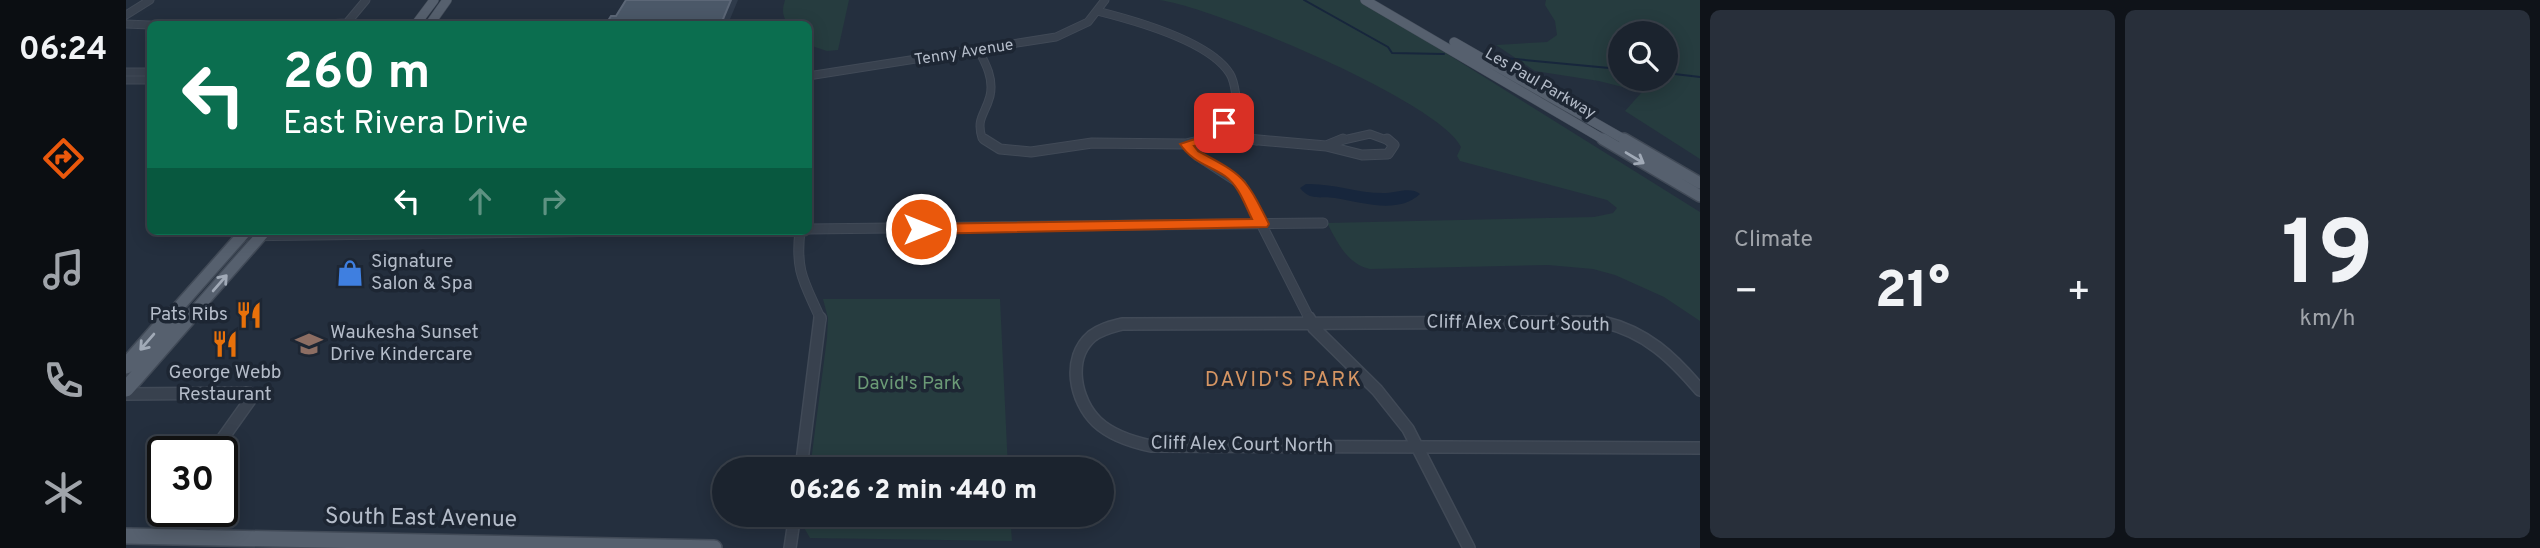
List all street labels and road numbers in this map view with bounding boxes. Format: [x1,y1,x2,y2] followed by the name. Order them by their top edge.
[913,35,1015,71] street label: Tenny Avenue
[1481,44,1599,124] street label: Les Paul Parkway
[1426,310,1610,338] street label: Cliff Alex Court South
[1150,431,1334,459] street label: Cliff Alex Court North
[325,503,517,535] street label: South East Avenue

